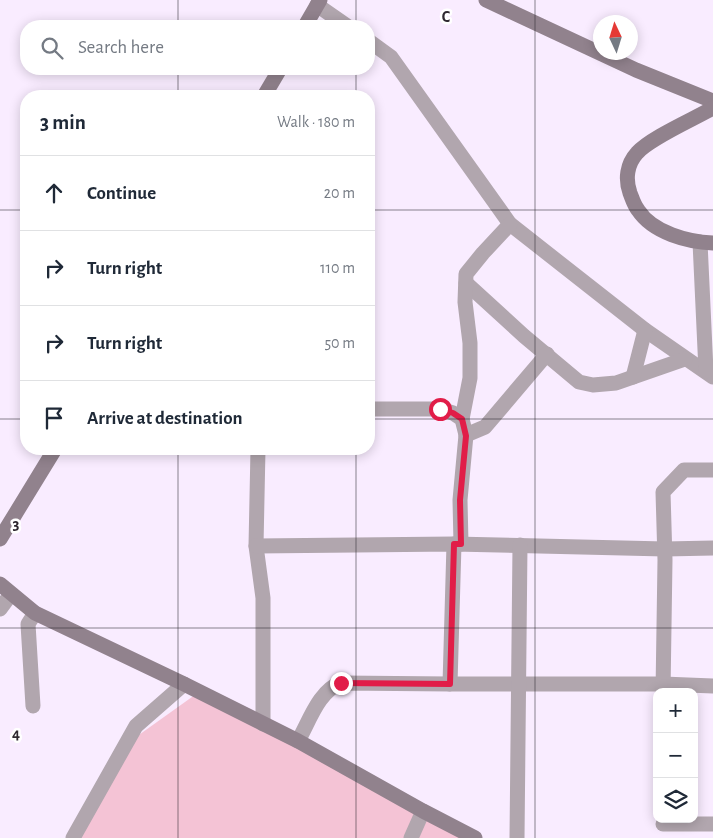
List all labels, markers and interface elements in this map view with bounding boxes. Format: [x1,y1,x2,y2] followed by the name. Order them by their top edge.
[442,9,451,25] text: C
[593,15,638,60] north arrow
[20,20,375,75] search box
[38,34,66,62] icon: search
[78,38,164,57] text: Search here
[40,112,86,133] text: 3 min
[277,114,355,130] text: Walk · 180 m
[40,179,68,207] icon: ahead
[87,184,156,203] text: Continue
[324,185,355,201] text: 20 m
[40,254,68,282] icon: right
[87,259,162,278] text: Turn right
[320,260,355,276] text: 110 m
[40,329,68,357] icon: right
[87,334,162,353] text: Turn right
[324,335,355,351] text: 50 m
[429,398,452,421] route start
[40,404,68,432] icon: arrive
[87,409,243,428] text: Arrive at destination
[13,516,20,532] text: 3
[330,672,353,695] route end
[653,688,698,823] map controls
[653,688,698,733] button: +
[12,726,20,742] text: 4
[653,733,698,778] button: −
[653,778,698,823] button: layers

